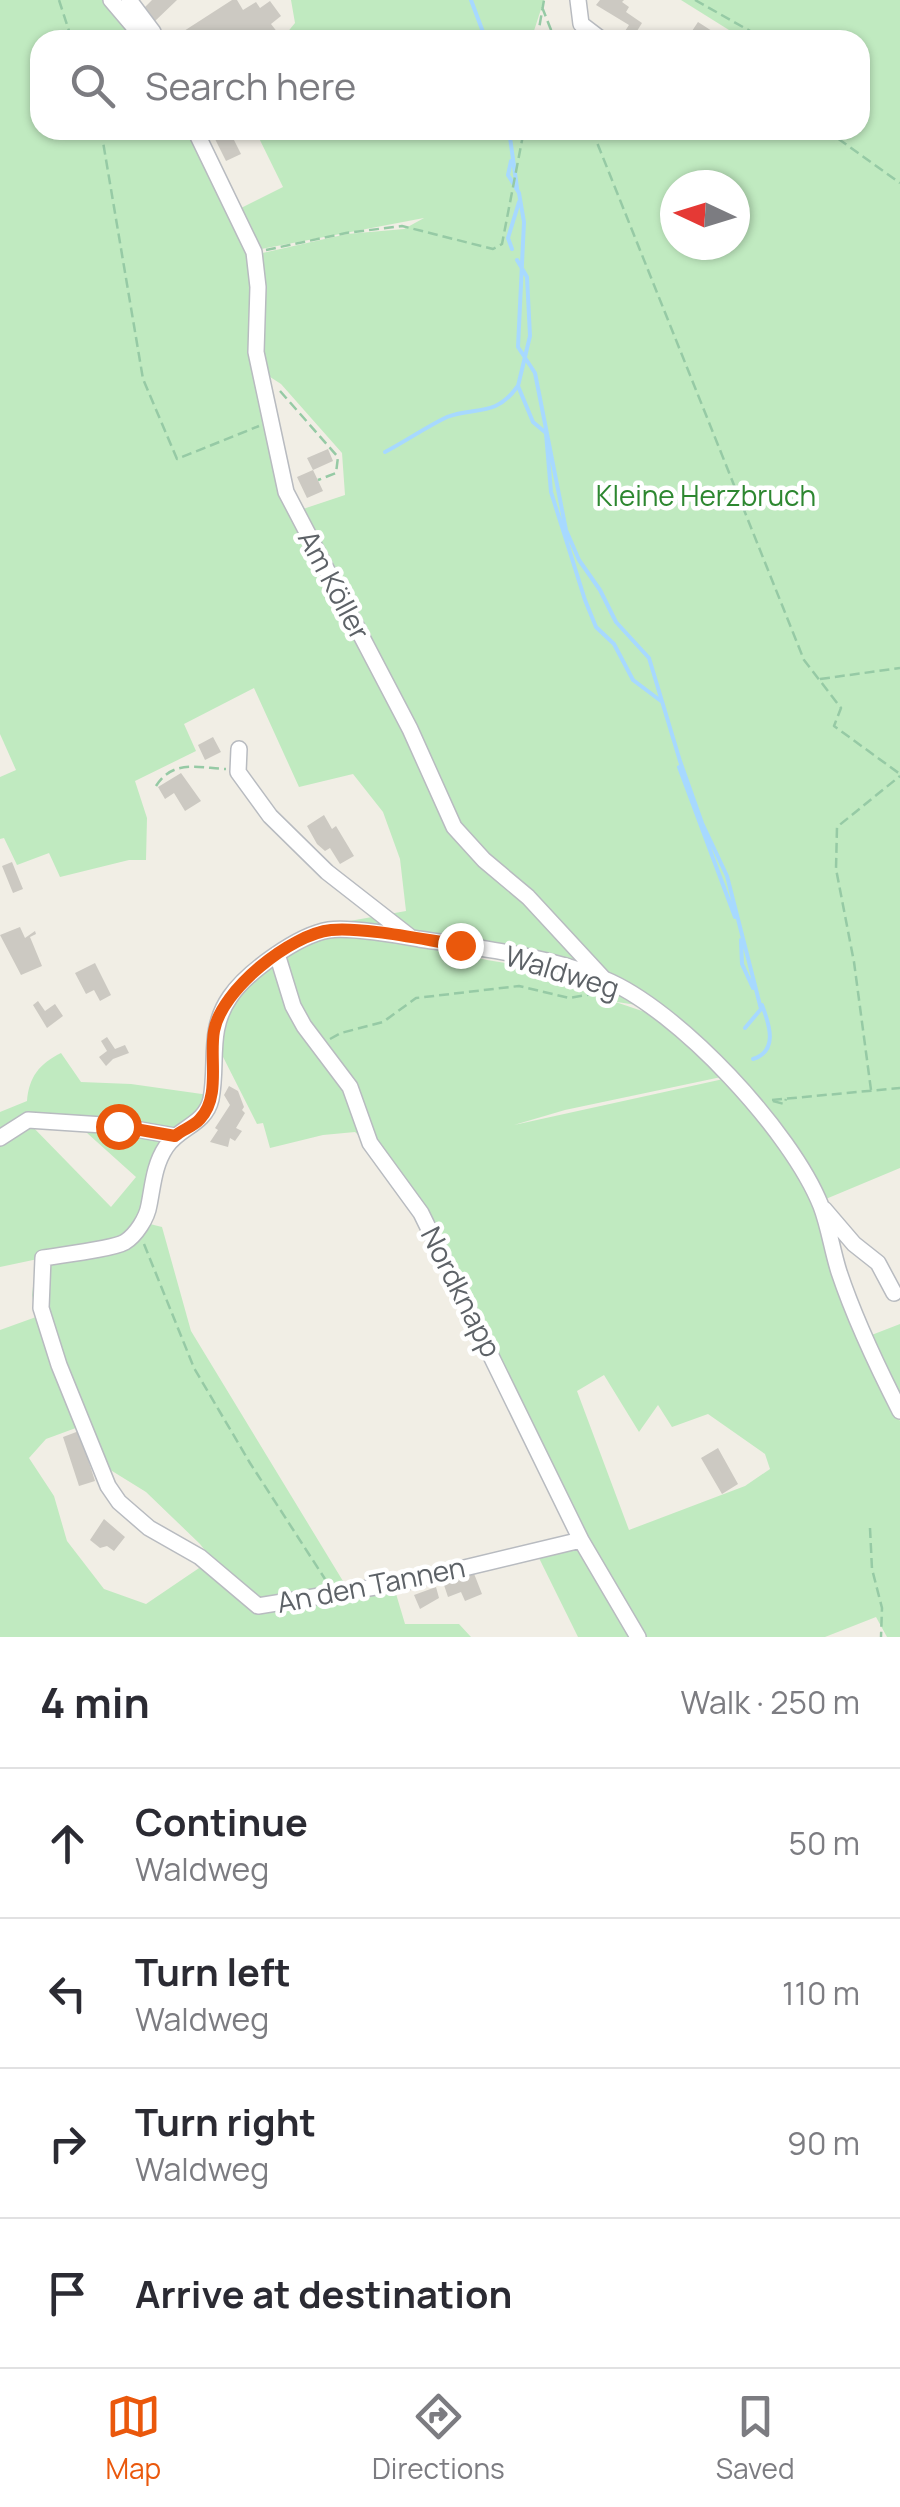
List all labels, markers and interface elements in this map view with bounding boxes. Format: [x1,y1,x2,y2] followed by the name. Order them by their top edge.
[30,30,870,140] search box
[65,58,120,113] icon: search
[145,59,356,111] text: Search here
[660,170,750,260] north arrow
[596,476,816,514] park label: Kleine Herzbruch
[290,523,380,646] street label: Am Köller
[438,923,484,969] route end
[501,936,624,1006] street label: Waldweg
[96,1104,142,1150] route start
[413,1220,511,1363] street label: Nordknapp
[274,1547,468,1621] street label: An den Tannen
[40,1673,150,1731] text: 4 min
[681,1680,860,1724] text: Walk · 250 m
[135,1795,308,1847] text: Continue
[40,1816,95,1871] icon: ahead
[788,1821,860,1865] text: 50 m
[135,1847,269,1891] text: Waldweg
[135,1945,291,1997] text: Turn left
[40,1966,95,2021] icon: left
[782,1971,860,2015] text: 110 m
[135,1997,269,2041] text: Waldweg
[135,2095,316,2147] text: Turn right
[40,2116,95,2171] icon: right
[787,2121,860,2165] text: 90 m
[135,2147,269,2191] text: Waldweg
[40,2266,95,2321] icon: arrive
[135,2267,512,2319] text: Arrive at destination
[105,2389,161,2487] tab: Map
[372,2389,505,2487] tab: Directions
[716,2389,795,2487] tab: Saved

